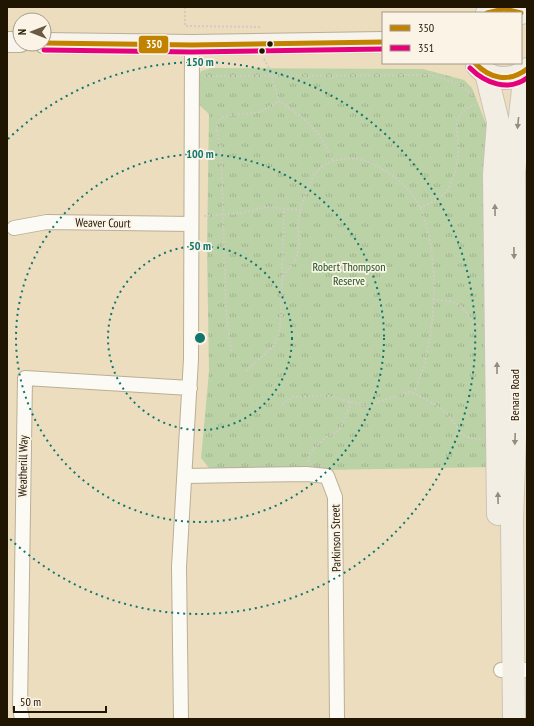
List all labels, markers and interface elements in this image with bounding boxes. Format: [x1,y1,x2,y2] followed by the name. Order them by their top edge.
[12,12,52,52] north arrow
[382,12,522,64] legend
[418,20,434,35] text: 350
[15,29,29,35] text: N
[138,35,169,54] line badge: 350
[146,37,162,51] text: 350
[265,39,275,49] unlabelled marker
[418,40,434,55] text: 351
[257,46,267,56] unlabelled marker
[186,54,214,69] text: 150 m
[515,117,521,129] one-way arrow
[186,146,214,161] text: 100 m
[492,203,498,216] one-way arrow
[75,215,131,230] street label: Weaver Court
[189,238,211,253] text: 50 m
[511,247,518,259] one-way arrow
[312,259,386,288] park label: Robert Thompson Reserve
[193,331,207,345] centre of rings
[494,361,500,374] one-way arrow
[507,369,522,421] street label: Benara Road
[512,433,518,446] one-way arrow
[14,435,31,497] street label: Weatherill Way
[495,491,501,504] one-way arrow
[327,503,344,572] street label: Parkinson Street
[14,688,106,714] scale bar
[20,694,41,709] text: 50 m

